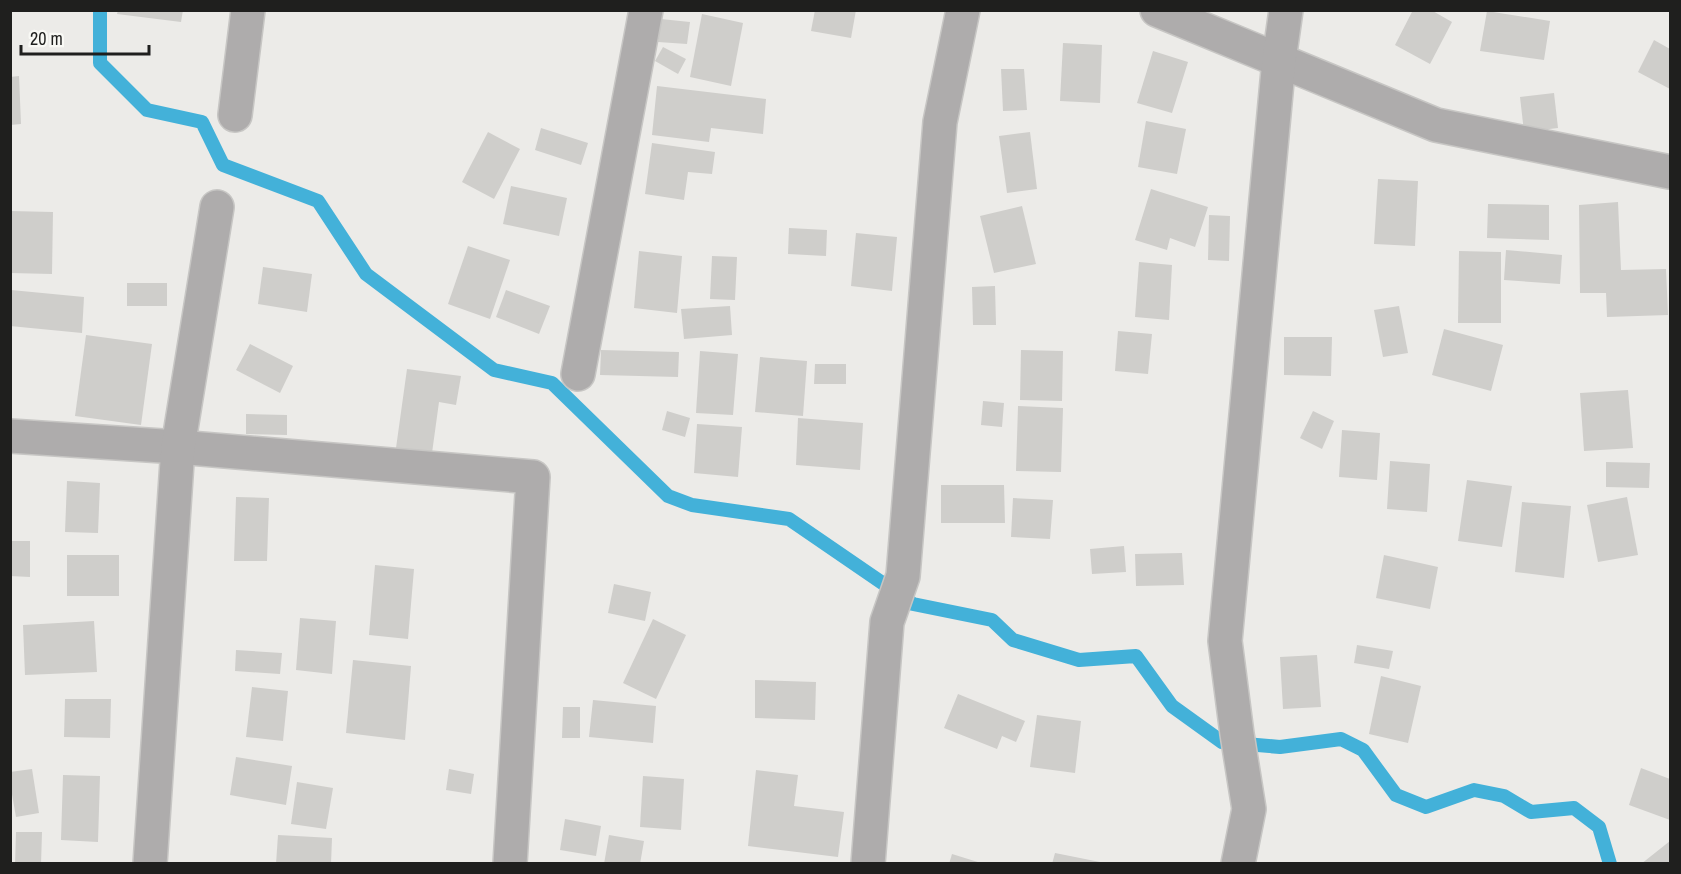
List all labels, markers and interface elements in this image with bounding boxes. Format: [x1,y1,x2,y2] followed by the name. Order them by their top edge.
[21,18,148,56] scale bar
[30,26,63,51] text: 20 m

